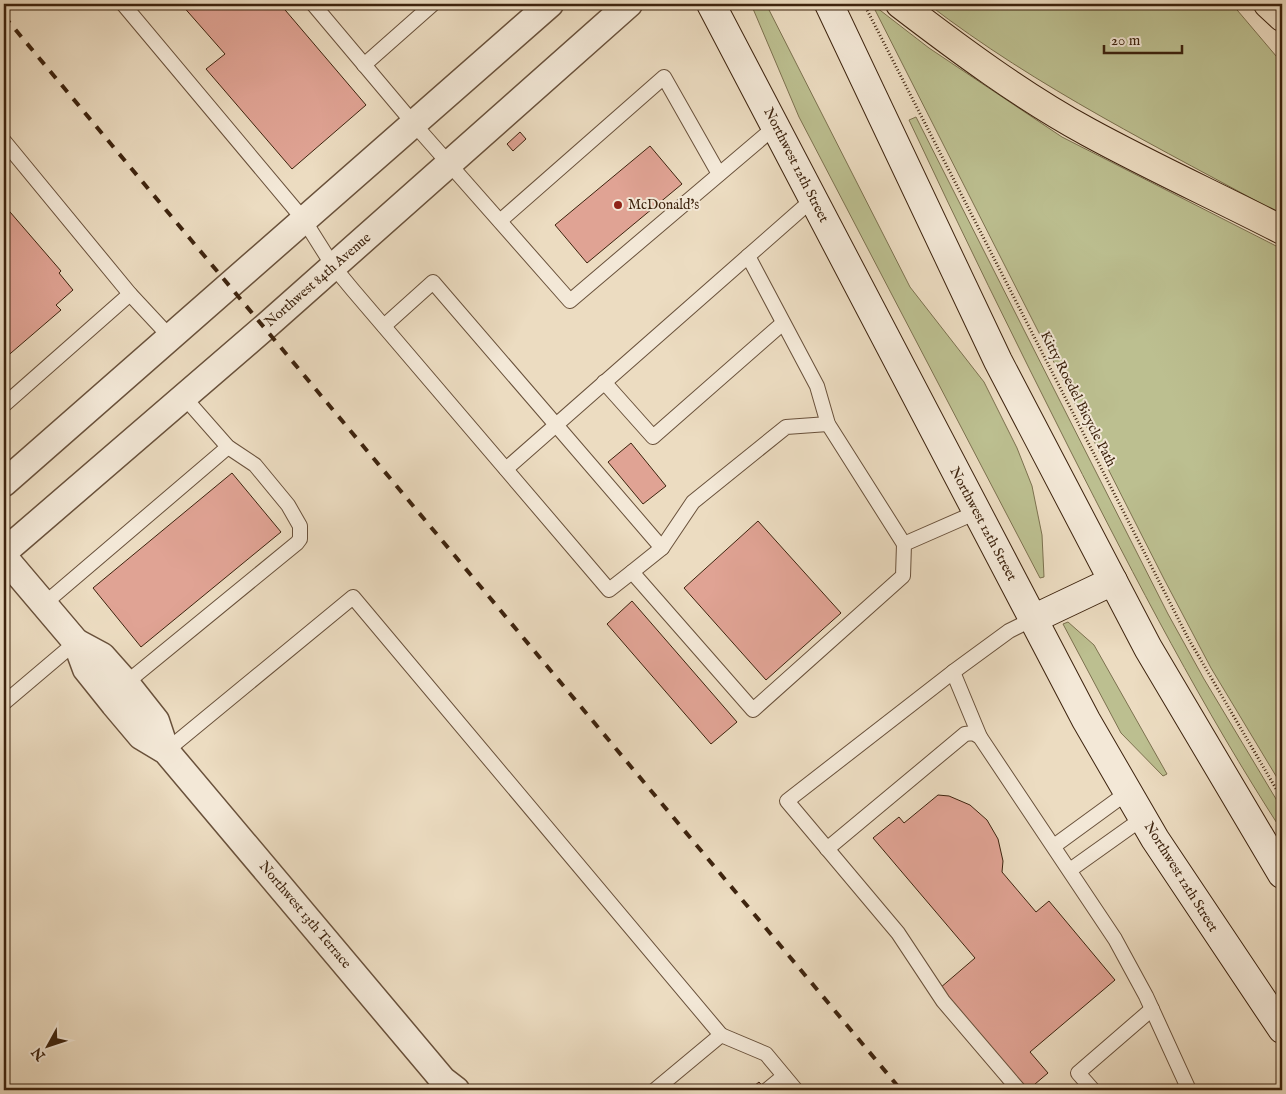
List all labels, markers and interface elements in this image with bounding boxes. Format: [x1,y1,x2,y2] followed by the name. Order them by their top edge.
[1104,22,1181,54] scale bar
[1111,31,1141,50] text: 20 m
[759,104,833,226] street label: Northwest 12th Street
[628,196,699,214] place label: McDonald's
[612,199,624,211] marker: McDonald's
[261,228,375,331] street label: Northwest 84th Avenue
[1036,328,1120,470] street label: Kitty Roedel Bicycle Path
[945,464,1021,584] street label: Northwest 12th Street
[1140,819,1222,936] street label: Northwest 12th Street
[255,858,356,973] street label: Northwest 13th Terrace
[22,1022,72,1072] north arrow
[28,1043,50,1065] text: N

